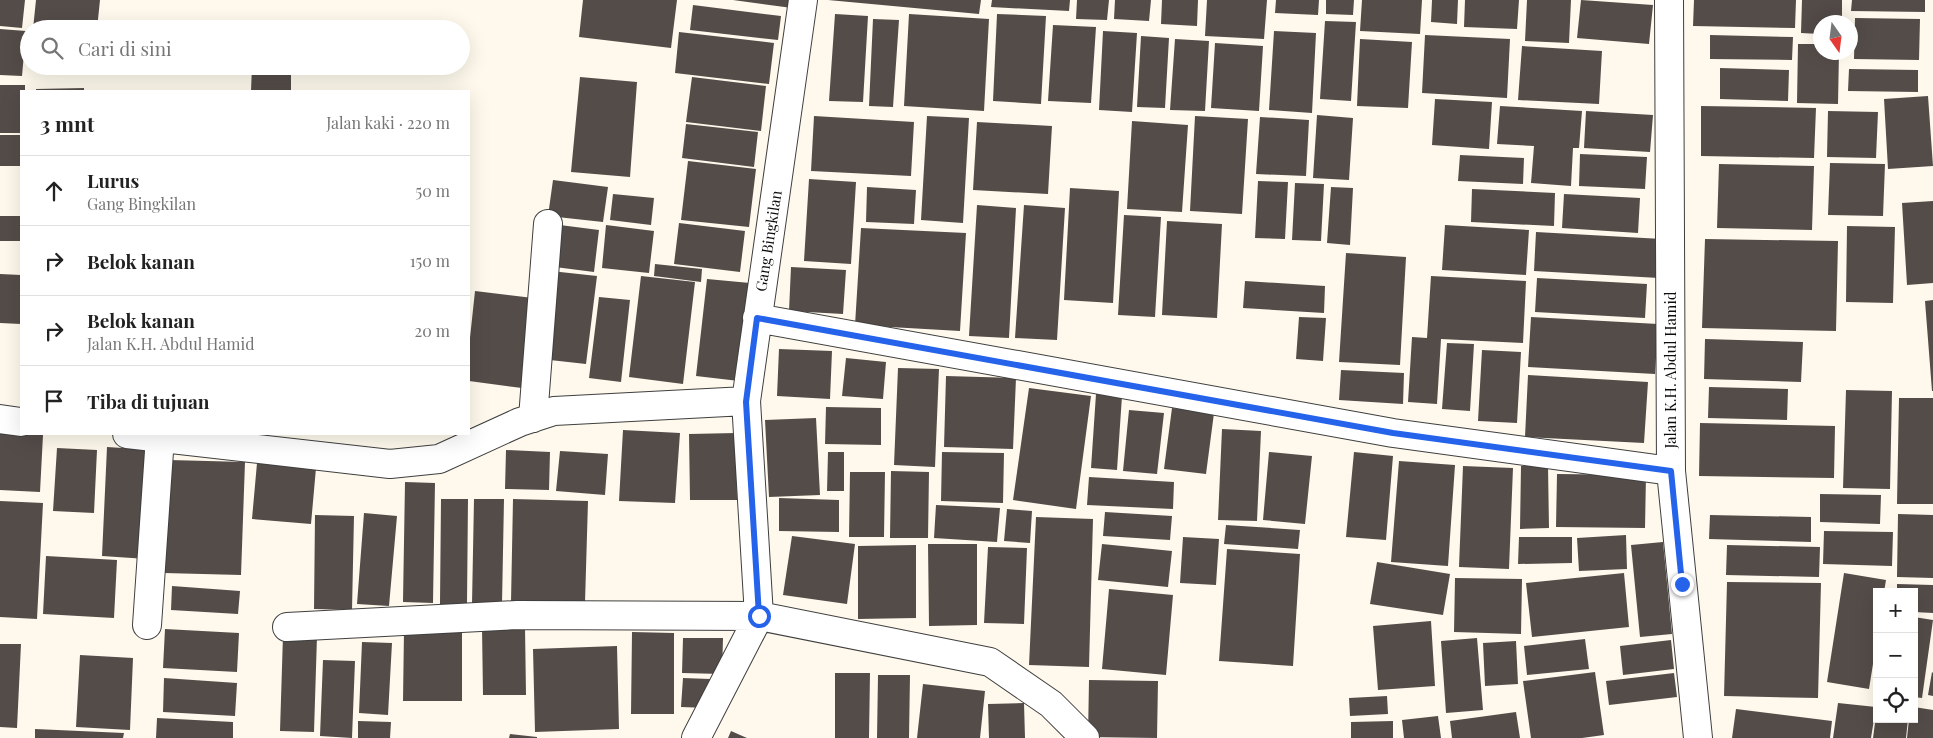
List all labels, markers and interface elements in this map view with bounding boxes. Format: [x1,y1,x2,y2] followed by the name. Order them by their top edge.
[1813,15,1858,60] north arrow
[20,20,470,75] search box
[38,34,66,62] icon: search
[78,35,172,61] text: Cari di sini
[40,109,94,137] text: 3 mnt
[326,112,450,133] text: Jalan kaki · 220 m
[87,167,139,193] text: Lurus
[40,177,68,205] icon: ahead
[416,180,450,201] text: 50 m
[750,189,786,293] street label: Gang Bingkilan
[87,193,196,214] text: Gang Bingkilan
[40,247,68,275] icon: right
[87,248,195,274] text: Belok kanan
[410,250,450,271] text: 150 m
[1660,291,1680,449] street label: Jalan K.H. Abdul Hamid
[87,307,195,333] text: Belok kanan
[40,317,68,345] icon: right
[415,320,450,341] text: 20 m
[87,333,254,354] text: Jalan K.H. Abdul Hamid
[40,387,68,415] icon: arrive
[87,388,209,414] text: Tiba di tujuan
[1671,573,1694,596] route end
[1873,588,1918,723] map controls
[1873,588,1918,633] button: +
[748,605,771,628] route start
[1873,633,1918,678] button: −
[1873,678,1918,723] button: locate

